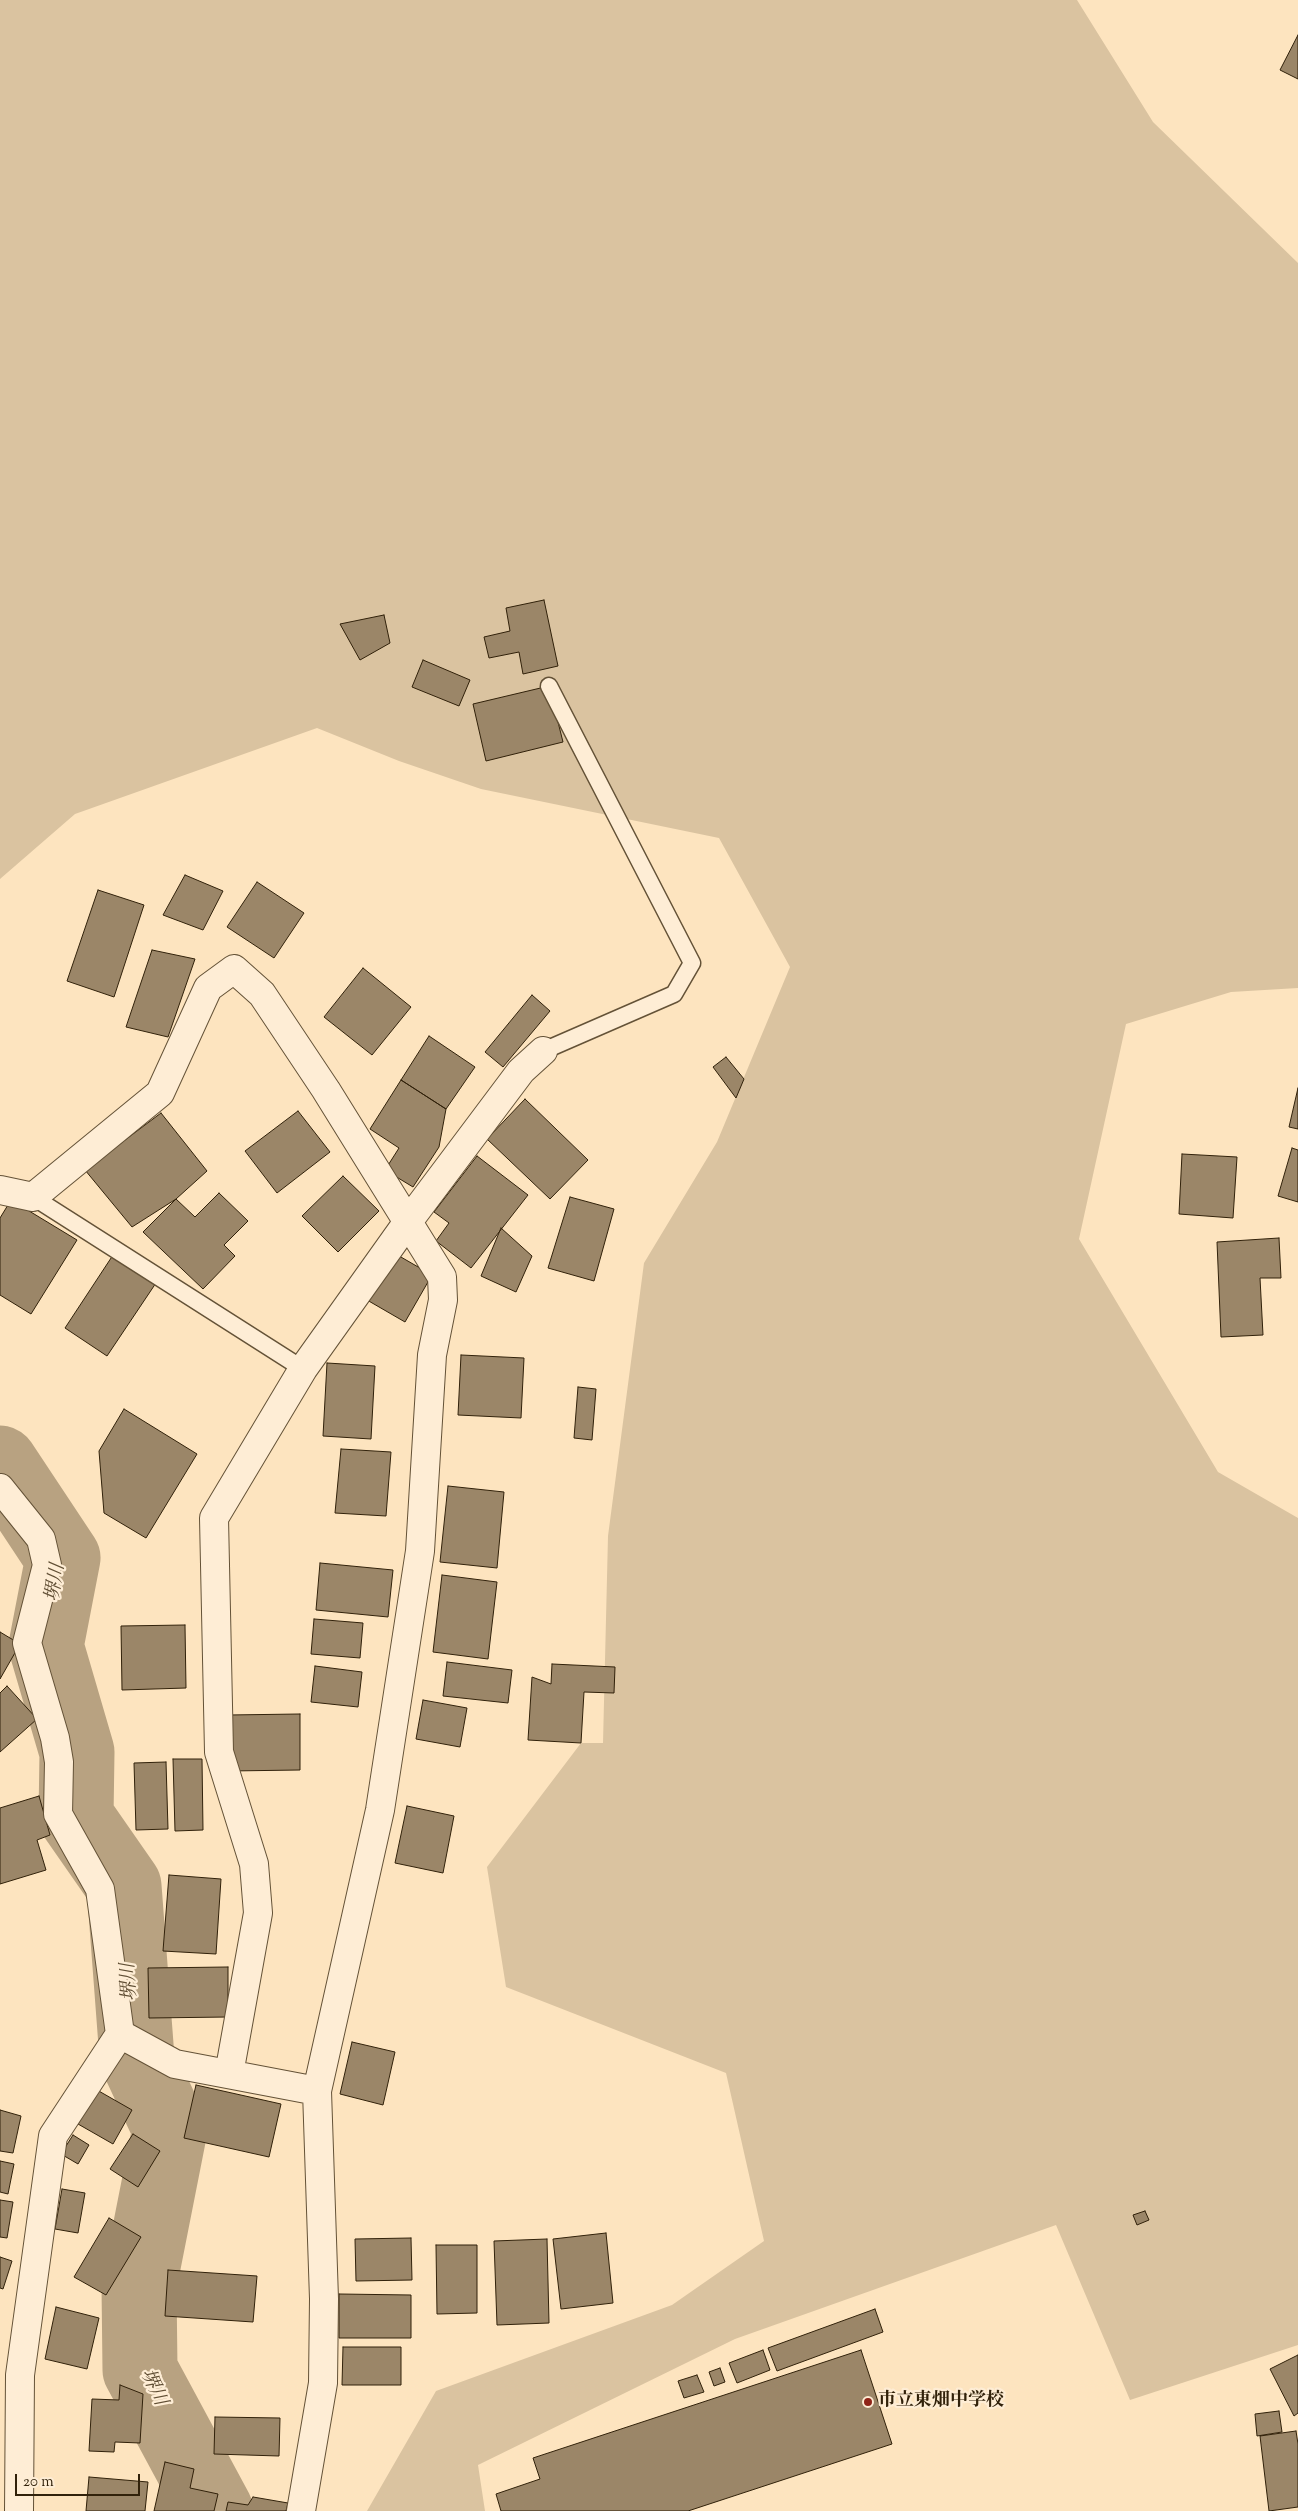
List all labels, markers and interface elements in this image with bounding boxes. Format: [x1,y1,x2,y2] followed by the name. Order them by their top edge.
[43,1562,71,1604] water label: 堺川
[118,1962,144,2002] water label: 堺川
[134,2366,170,2410] water label: 堺川
[878,2391,1004,2413] place label: 市立東畑中学校
[862,2396,874,2408] marker: 市立東畑中学校
[18,2464,142,2496] scale bar
[23,2472,54,2493] text: 20 m

